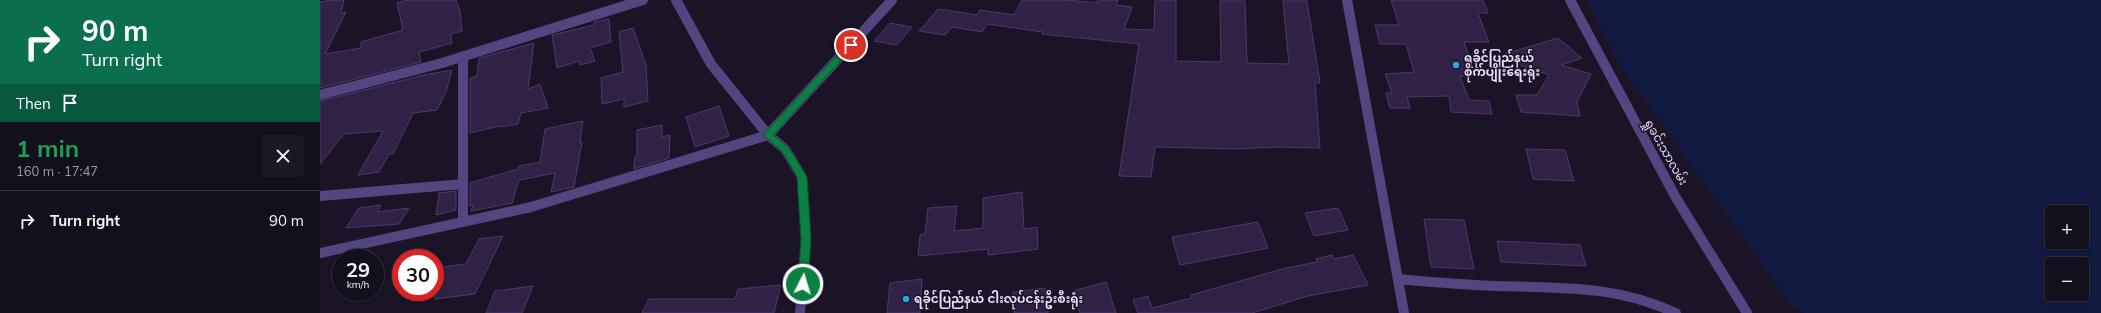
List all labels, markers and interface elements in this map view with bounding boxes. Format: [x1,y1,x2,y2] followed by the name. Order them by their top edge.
[82,13,148,48] text: 90 m
[16,16,68,68] icon: right
[834,28,868,62] pin
[840,34,862,56] icon: arrive
[82,48,162,71] text: Turn right
[1464,48,1540,83] place label: ရခိုင်ပြည်နယ် စိုက်ပျိုးရေးရုံး
[1451,60,1461,70] marker: ရခိုင်ပြည်နယ် စိုက်ပျိုးရေးရုံး
[59,92,81,114] icon: arrive
[16,94,51,113] text: Then
[1639,116,1692,189] street label: ရှုခင်းသာလမ်း
[16,133,79,163] text: 1 min
[262,135,304,177] button: close
[16,163,98,179] text: 160 m · 17:47
[2045,205,2089,301] map controls
[2045,205,2089,249] button: +
[16,210,38,232] icon: right
[50,211,120,230] text: Turn right
[269,211,304,230] text: 90 m
[392,249,444,301] speed limit sign: 30
[346,257,370,282] text: 29
[2045,257,2089,301] button: −
[782,263,824,305] position arrow
[347,278,369,291] text: km/h
[914,289,1083,310] place label: ရခိုင်ပြည်နယ် ငါးလုပ်ငန်းဦးစီးရုံး
[901,294,911,304] marker: ရခိုင်ပြည်နယ် ငါးလုပ်ငန်းဦးစီးရုံး

